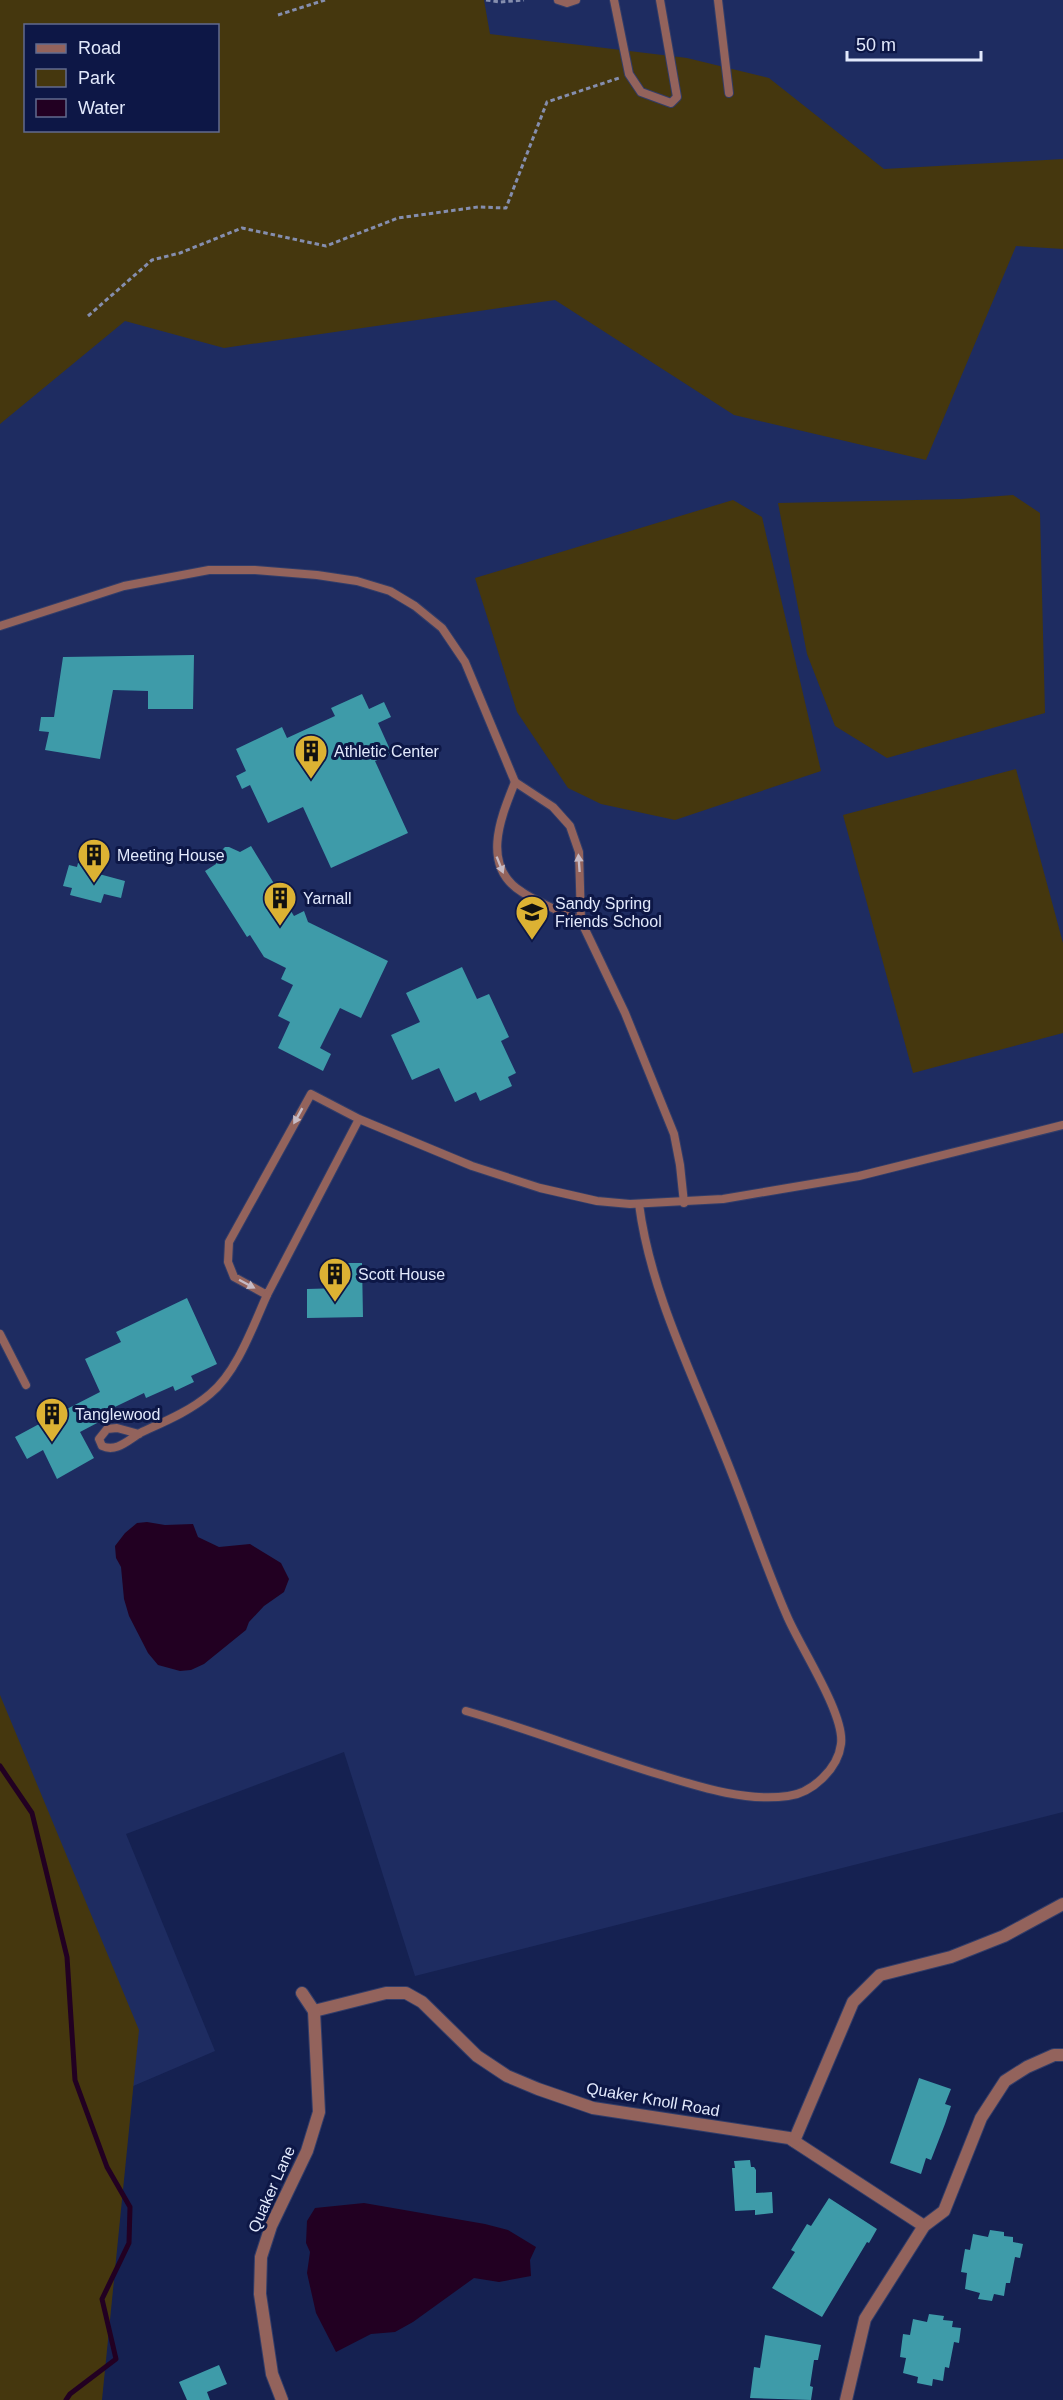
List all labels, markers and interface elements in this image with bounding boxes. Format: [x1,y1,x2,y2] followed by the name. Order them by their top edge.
[24,24,219,132] legend
[847,24,980,62] scale bar
[856,35,896,55] text: 50 m
[78,38,121,58] text: Road
[78,68,116,88] text: Park
[78,98,125,118] text: Water
[293,733,329,780] building icon: Athletic Center
[334,743,440,760] place label: Athletic Center
[76,837,112,884] building icon: Meeting House
[117,847,225,864] place label: Meeting House
[575,853,584,872] one-way arrow
[495,856,505,874] one-way arrow
[262,880,298,927] building icon: Yarnall
[303,890,352,907] place label: Yarnall
[514,894,550,941] school or university icon: Sandy Spring Friends School
[555,895,662,930] place label: Sandy Spring Friends School
[293,1108,303,1125] one-way arrow
[317,1256,353,1303] building icon: Scott House
[358,1266,445,1283] place label: Scott House
[239,1279,256,1289] one-way arrow
[34,1396,70,1443] building icon: Tanglewood
[75,1406,160,1423] place label: Tanglewood
[585,2079,721,2120] street label: Quaker Knoll Road
[245,2143,298,2235] street label: Quaker Lane

